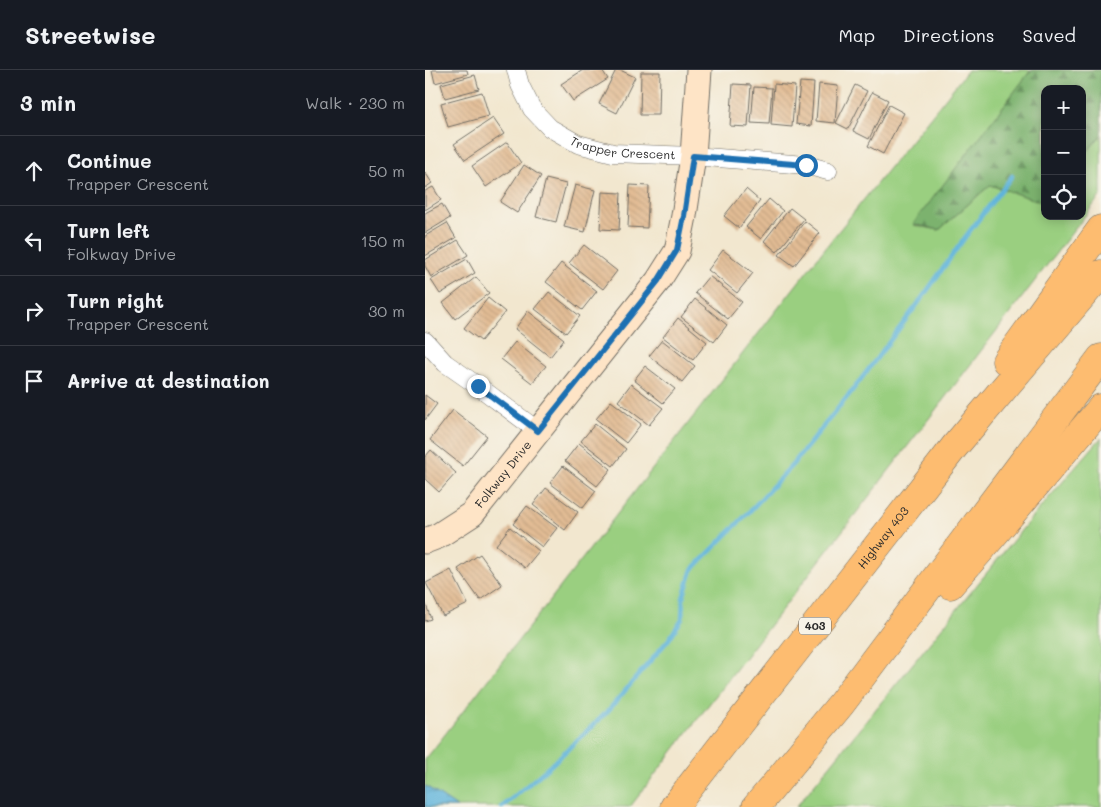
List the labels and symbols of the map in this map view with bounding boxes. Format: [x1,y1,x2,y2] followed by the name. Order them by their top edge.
[567,132,676,162] street label: Trapper Crescent
[795,154,818,177] route start
[467,375,490,398] route end
[471,437,535,511] street label: Folkway Drive
[854,503,912,572] street label: Highway 403
[799,618,831,634] road number: 403

